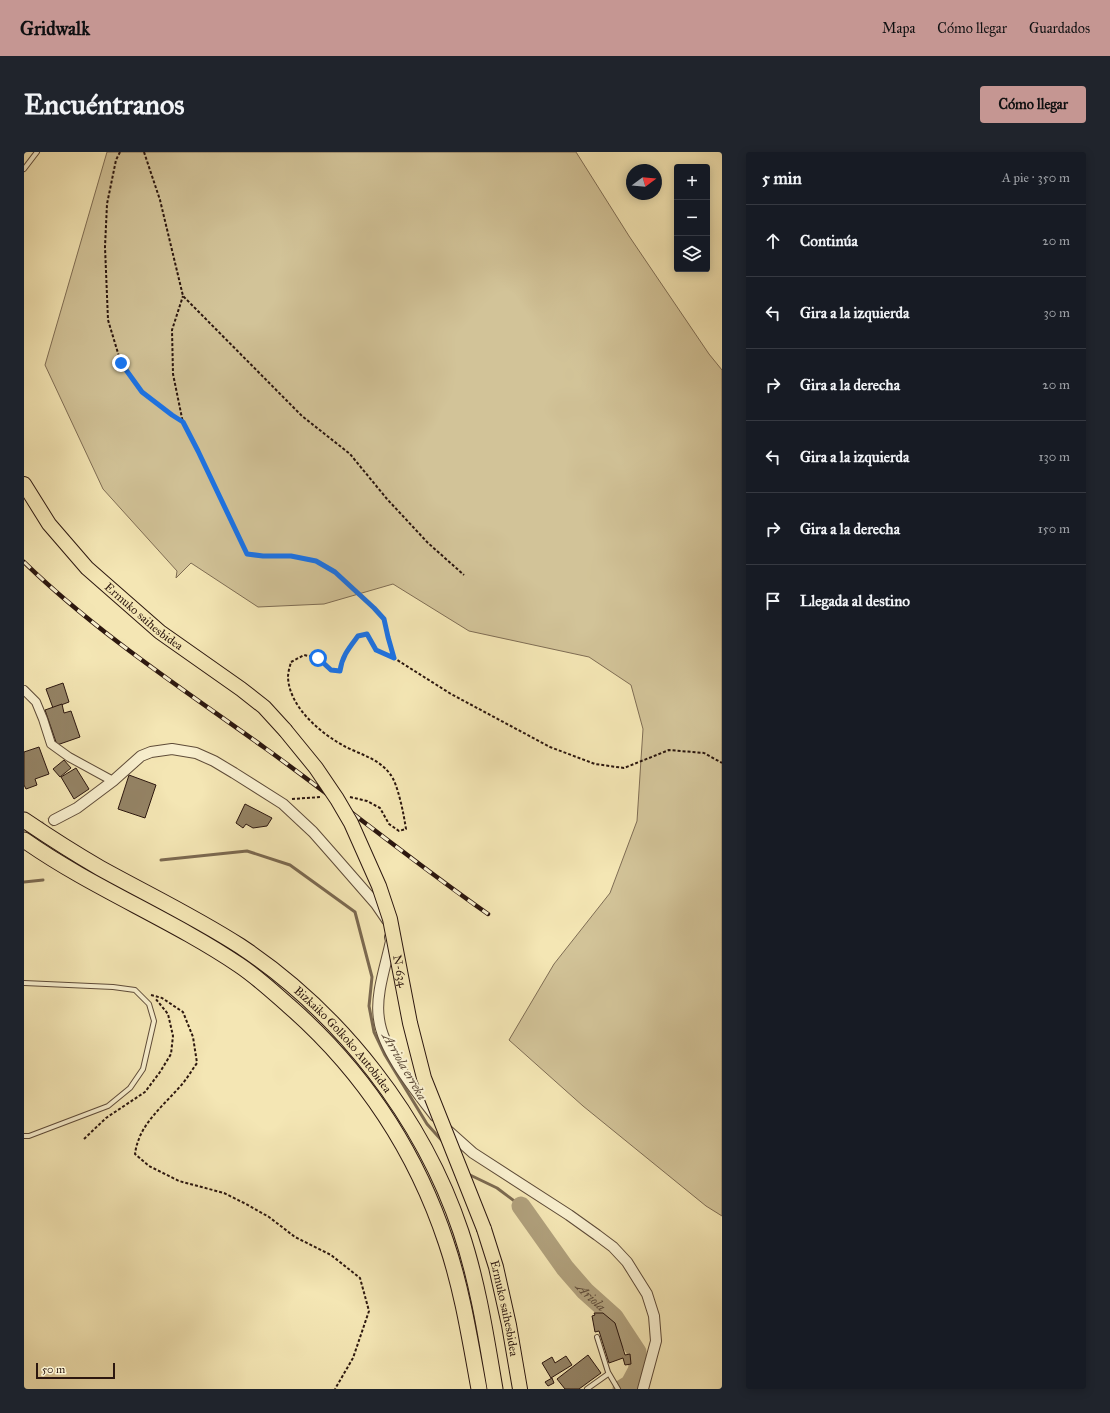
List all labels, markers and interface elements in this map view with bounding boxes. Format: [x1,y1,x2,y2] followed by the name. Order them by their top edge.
[20,17,90,40] text: Gridwalk
[882,20,915,37] text: Mapa
[937,20,1007,37] text: Cómo llegar
[1029,20,1090,37] text: Guardados
[980,86,1086,123] button: Cómo llegar
[24,87,185,122] text: Encuéntranos
[626,164,662,200] north arrow
[674,164,710,272] map controls
[674,164,710,200] button: +
[762,168,802,189] text: 5 min
[1002,170,1070,186] text: A pie · 350 m
[674,200,710,236] button: −
[762,230,784,252] icon: ahead
[800,232,858,250] text: Continúa
[1042,233,1070,249] text: 20 m
[674,236,710,272] button: layers
[762,302,784,324] icon: left
[800,304,909,322] text: Gira a la izquierda
[1044,305,1070,321] text: 30 m
[112,354,130,372] route end
[762,374,784,396] icon: right
[800,376,900,394] text: Gira a la derecha
[1042,377,1070,393] text: 20 m
[762,446,784,468] icon: left
[800,448,909,466] text: Gira a la izquierda
[1038,449,1070,465] text: 130 m
[762,518,784,540] icon: right
[800,520,900,538] text: Gira a la derecha
[1038,521,1070,537] text: 150 m
[102,580,186,653] street label: Ermuko saihesbidea
[762,590,784,612] icon: arrive
[800,592,910,610] text: Llegada al destino
[309,649,327,667] route start
[390,954,410,989] street label: N-634
[291,983,395,1096] street label: Bizkaiko Golkoko Autobidea
[377,1028,430,1103] water label: Arriola erreka
[487,1259,521,1358] street label: Ermuko saihesbidea
[571,1278,609,1315] water label: Ariola
[36,1361,115,1380] scale bar
[42,1363,65,1376] text: 50 m

